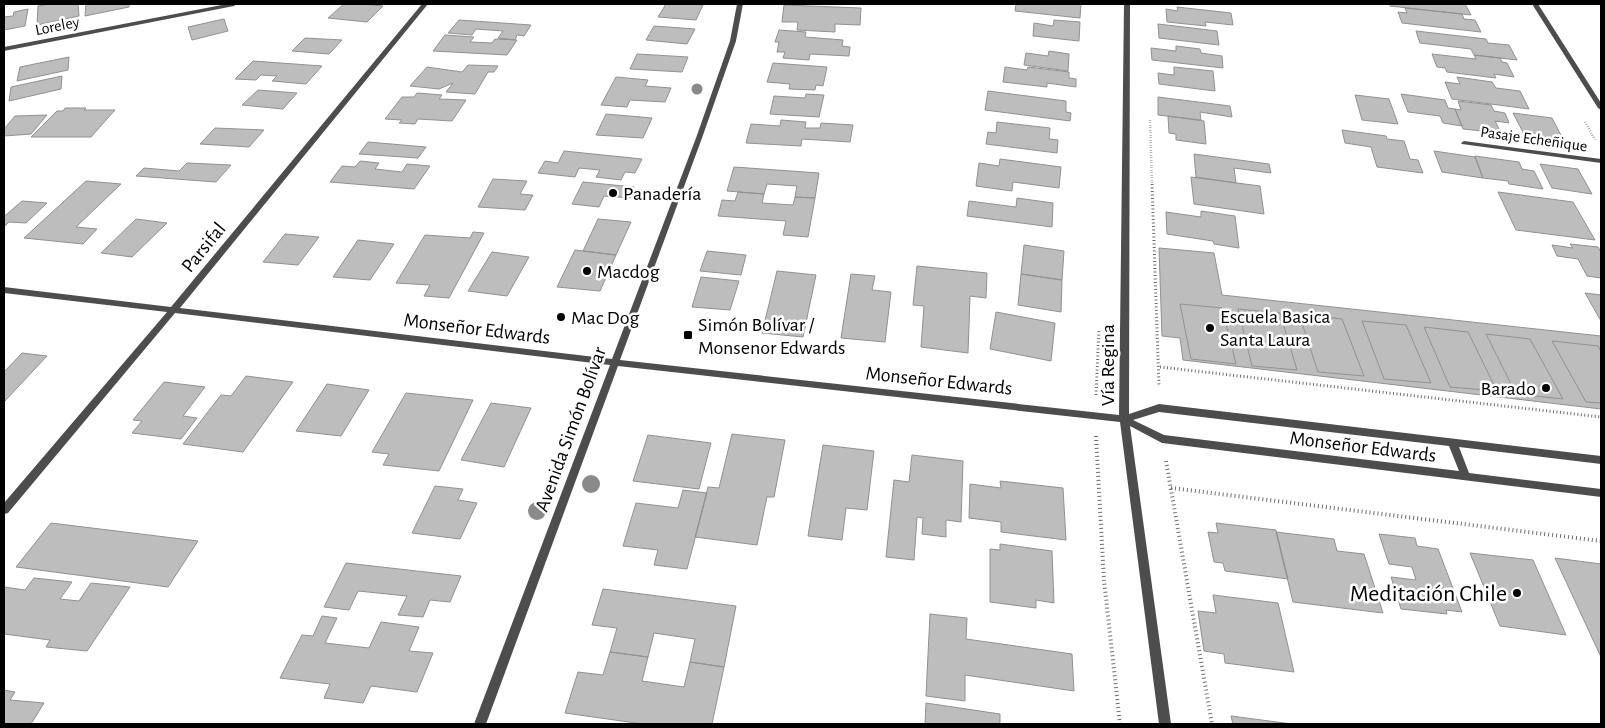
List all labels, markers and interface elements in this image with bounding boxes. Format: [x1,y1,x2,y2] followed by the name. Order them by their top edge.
[34,14,81,39] street label: Loreley
[1479,124,1588,155] street label: Pasaje Echeñique
[623,184,702,204] place label: Panadería
[607,187,619,199] marker: Panadería
[178,219,230,276] street label: Parsifal
[597,262,660,282] place label: Macdog
[581,265,593,277] marker: Macdog
[1220,307,1331,350] place label: Escuela Basica Santa Laura
[571,308,640,328] place label: Mac Dog
[402,310,551,348] street label: Monseñor Edwards
[555,311,567,323] marker: Mac Dog
[698,315,846,358] place label: Simón Bolívar / Monsenor Edwards
[1204,322,1216,334] marker: Escuela Basica Santa Laura
[1098,324,1118,406] street label: Vía Regina
[682,329,694,341] marker: Simón Bolívar / Monsenor Edwards
[532,344,610,514] street label: Avenida Simón Bolívar
[865,363,1013,399] street label: Monseñor Edwards
[1481,379,1536,399] place label: Barado
[1540,382,1552,394] marker: Barado
[1288,428,1437,466] street label: Monseñor Edwards
[1350,582,1507,606] place label: Meditación Chile
[1511,587,1523,599] marker: Meditación Chile

